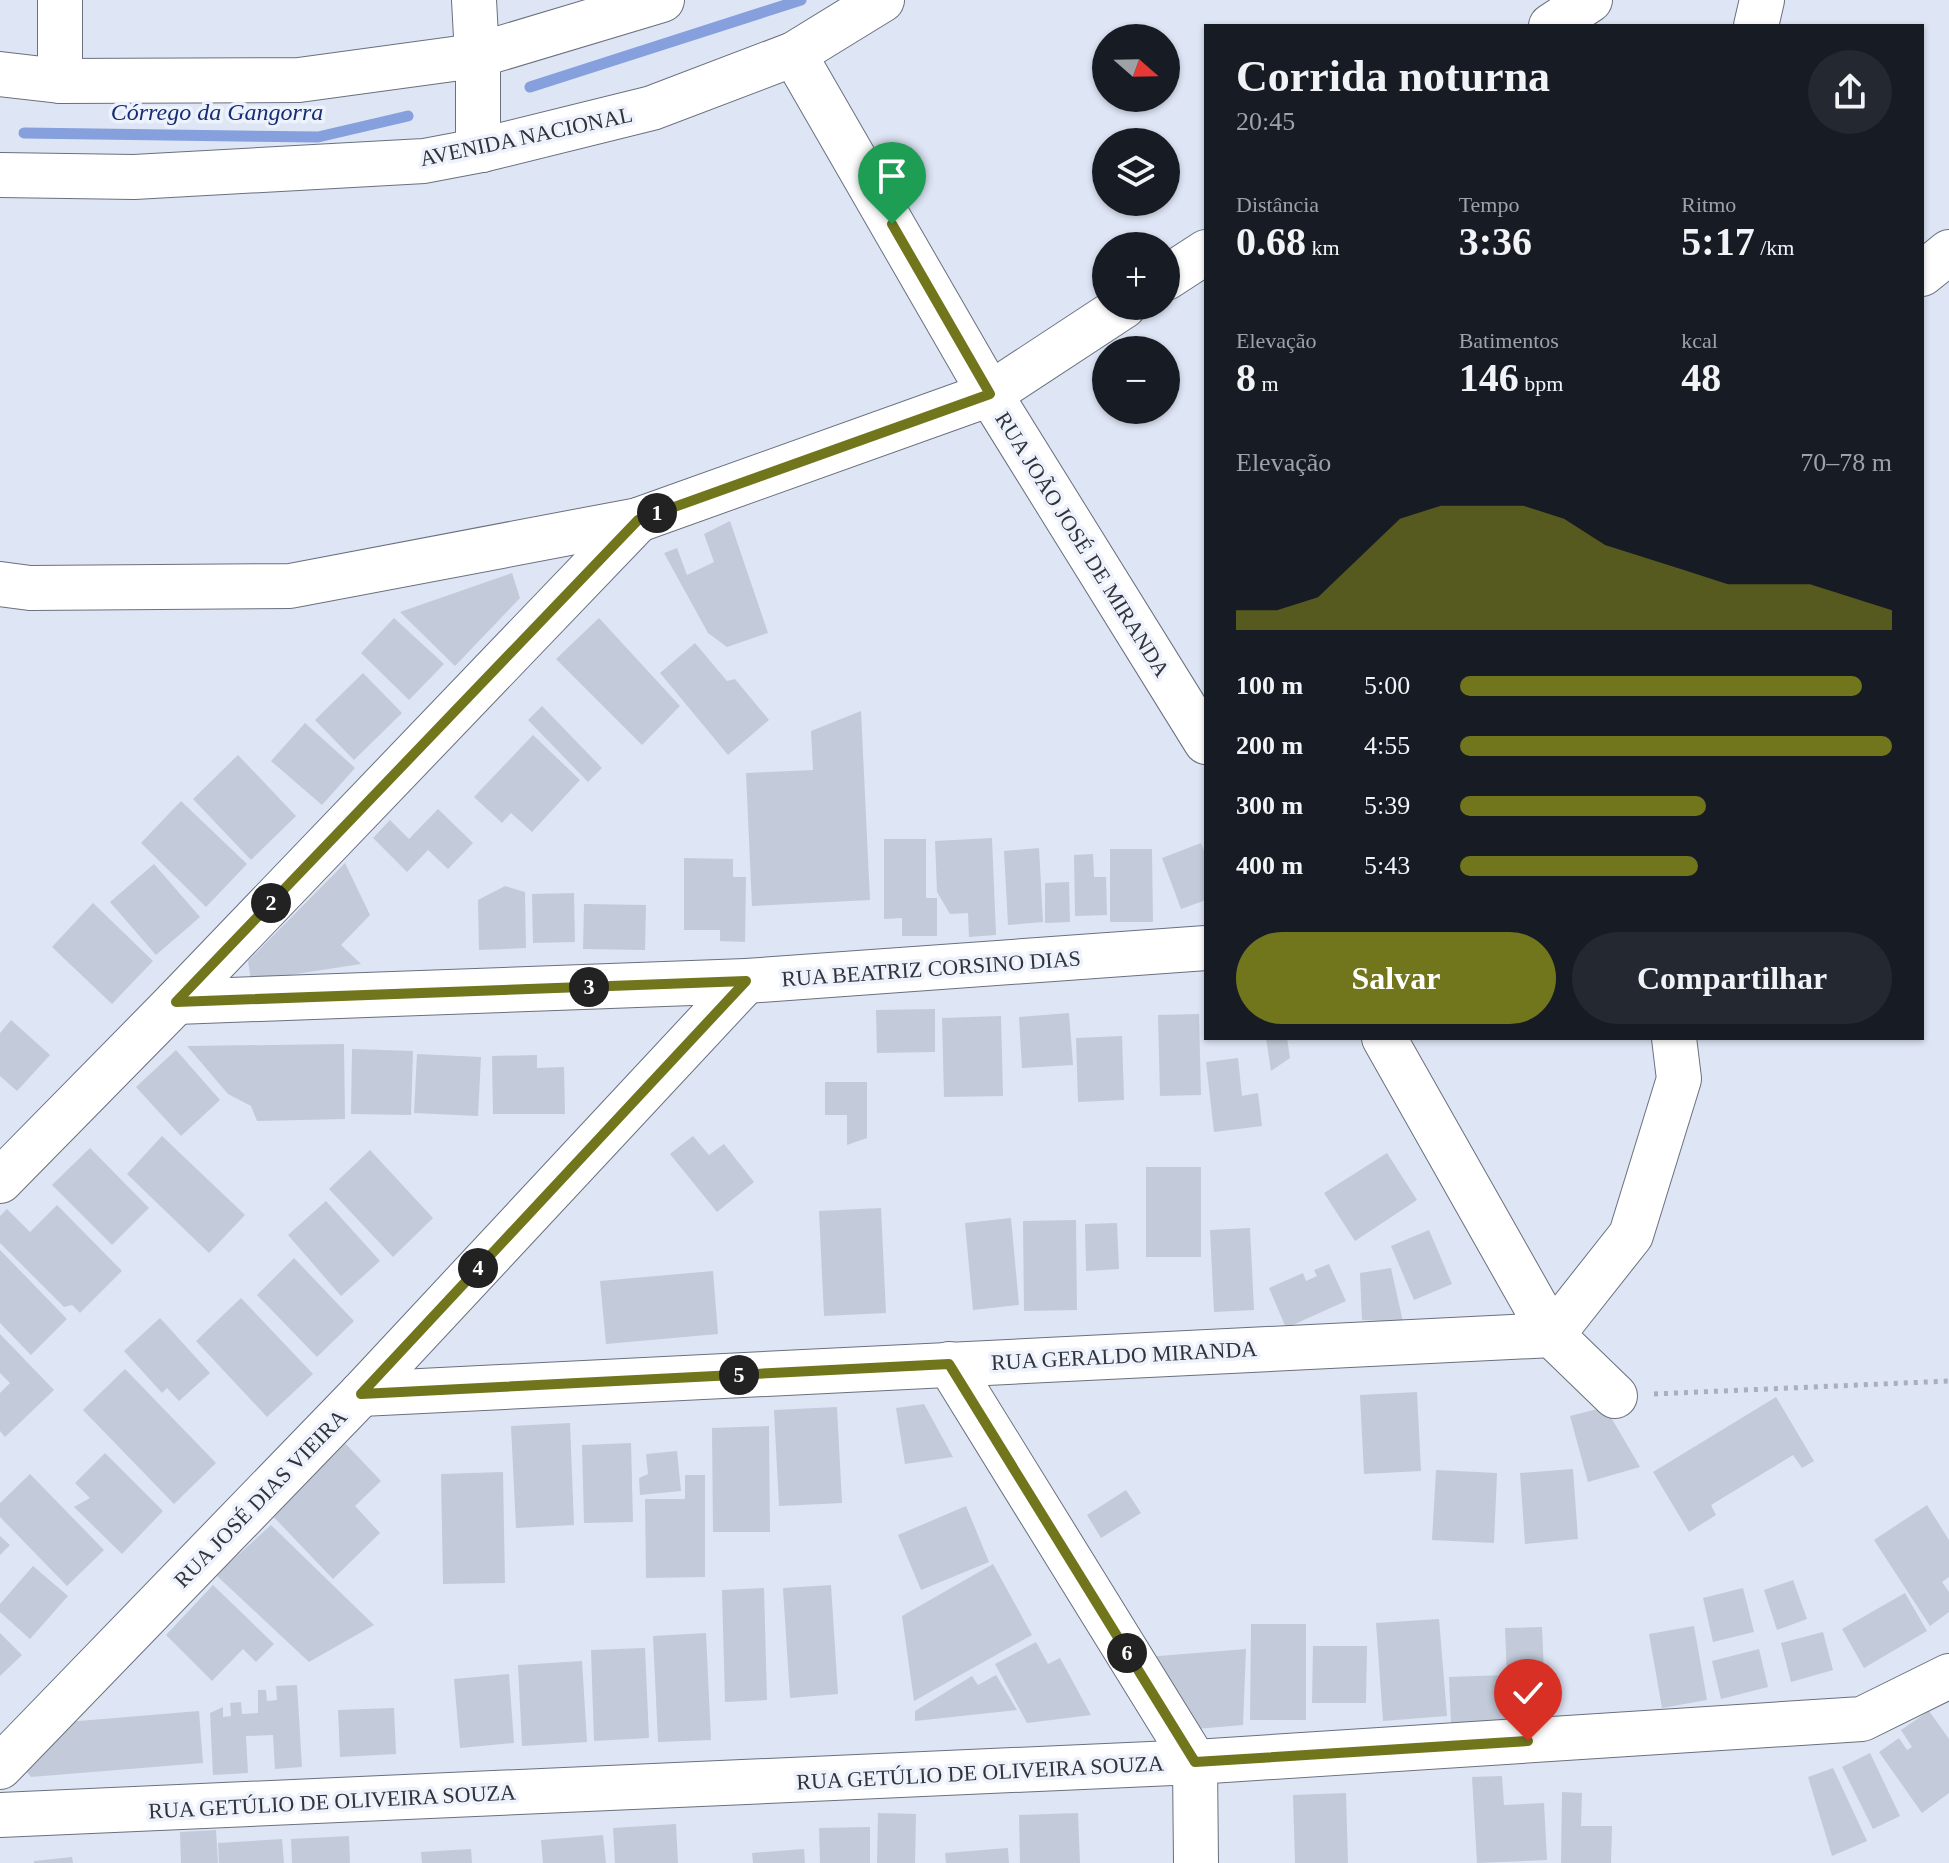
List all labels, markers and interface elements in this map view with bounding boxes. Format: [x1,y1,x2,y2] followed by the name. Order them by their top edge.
[1092,24,1180,112] north arrow
[1092,24,1180,424] map controls
[1808,50,1892,134] button: share
[1236,52,1550,101] text: Corrida noturna
[111,99,323,125] water label: Córrego da Gangorra
[418,102,635,171] street label: AVENIDA NACIONAL
[1236,107,1295,136] text: 20:45
[1092,128,1180,216] button: layers
[858,142,926,224] pin
[870,154,914,198] icon: arrive
[1236,192,1319,217] text: Distância
[1459,192,1519,217] text: Tempo
[1681,192,1736,217] text: Ritmo
[1236,219,1306,264] text: 0.68
[1459,219,1532,264] text: 3:36
[1681,219,1755,264] text: 5:17
[1092,232,1180,320] button: +
[1306,235,1340,260] text: km
[1755,235,1794,260] text: /km
[1236,328,1317,353] text: Elevação
[1459,328,1559,353] text: Batimentos
[1681,328,1718,353] text: kcal
[1092,336,1180,424] button: −
[1236,355,1256,400] text: 8
[1459,355,1519,400] text: 146
[1681,355,1721,400] text: 48
[1256,371,1279,396] text: m
[1519,371,1563,396] text: bpm
[990,407,1175,682] street label: RUA JOÃO JOSÉ DE MIRANDA
[1236,448,1331,477] text: Elevação
[1800,448,1892,477] text: 70–78 m
[637,493,677,533] pin: 1
[652,500,663,525] text: 1
[1236,671,1303,700] text: 100 m
[1364,671,1410,700] text: 5:00
[1236,731,1303,760] text: 200 m
[1364,731,1410,760] text: 4:55
[1236,791,1303,820] text: 300 m
[1364,791,1410,820] text: 5:39
[1236,851,1303,880] text: 400 m
[1364,851,1410,880] text: 5:43
[251,883,291,923] pin: 2
[266,890,277,915] text: 2
[1236,932,1556,1024] button: Salvar
[1572,932,1892,1024] button: Compartilhar
[780,946,1082,991] street label: RUA BEATRIZ CORSINO DIAS
[569,967,609,1007] pin: 3
[584,974,595,999] text: 3
[458,1248,498,1288] pin: 4
[473,1255,484,1280] text: 4
[990,1336,1258,1375] street label: RUA GERALDO MIRANDA
[719,1355,759,1395] pin: 5
[734,1362,745,1387] text: 5
[169,1404,352,1592] street label: RUA JOSÉ DIAS VIEIRA
[1107,1633,1147,1673] pin: 6
[1122,1640,1133,1665] text: 6
[1494,1659,1562,1741] pin
[1506,1671,1550,1715] icon: check
[796,1750,1164,1795] street label: RUA GETÚLIO DE OLIVEIRA SOUZA
[148,1779,516,1824] street label: RUA GETÚLIO DE OLIVEIRA SOUZA

